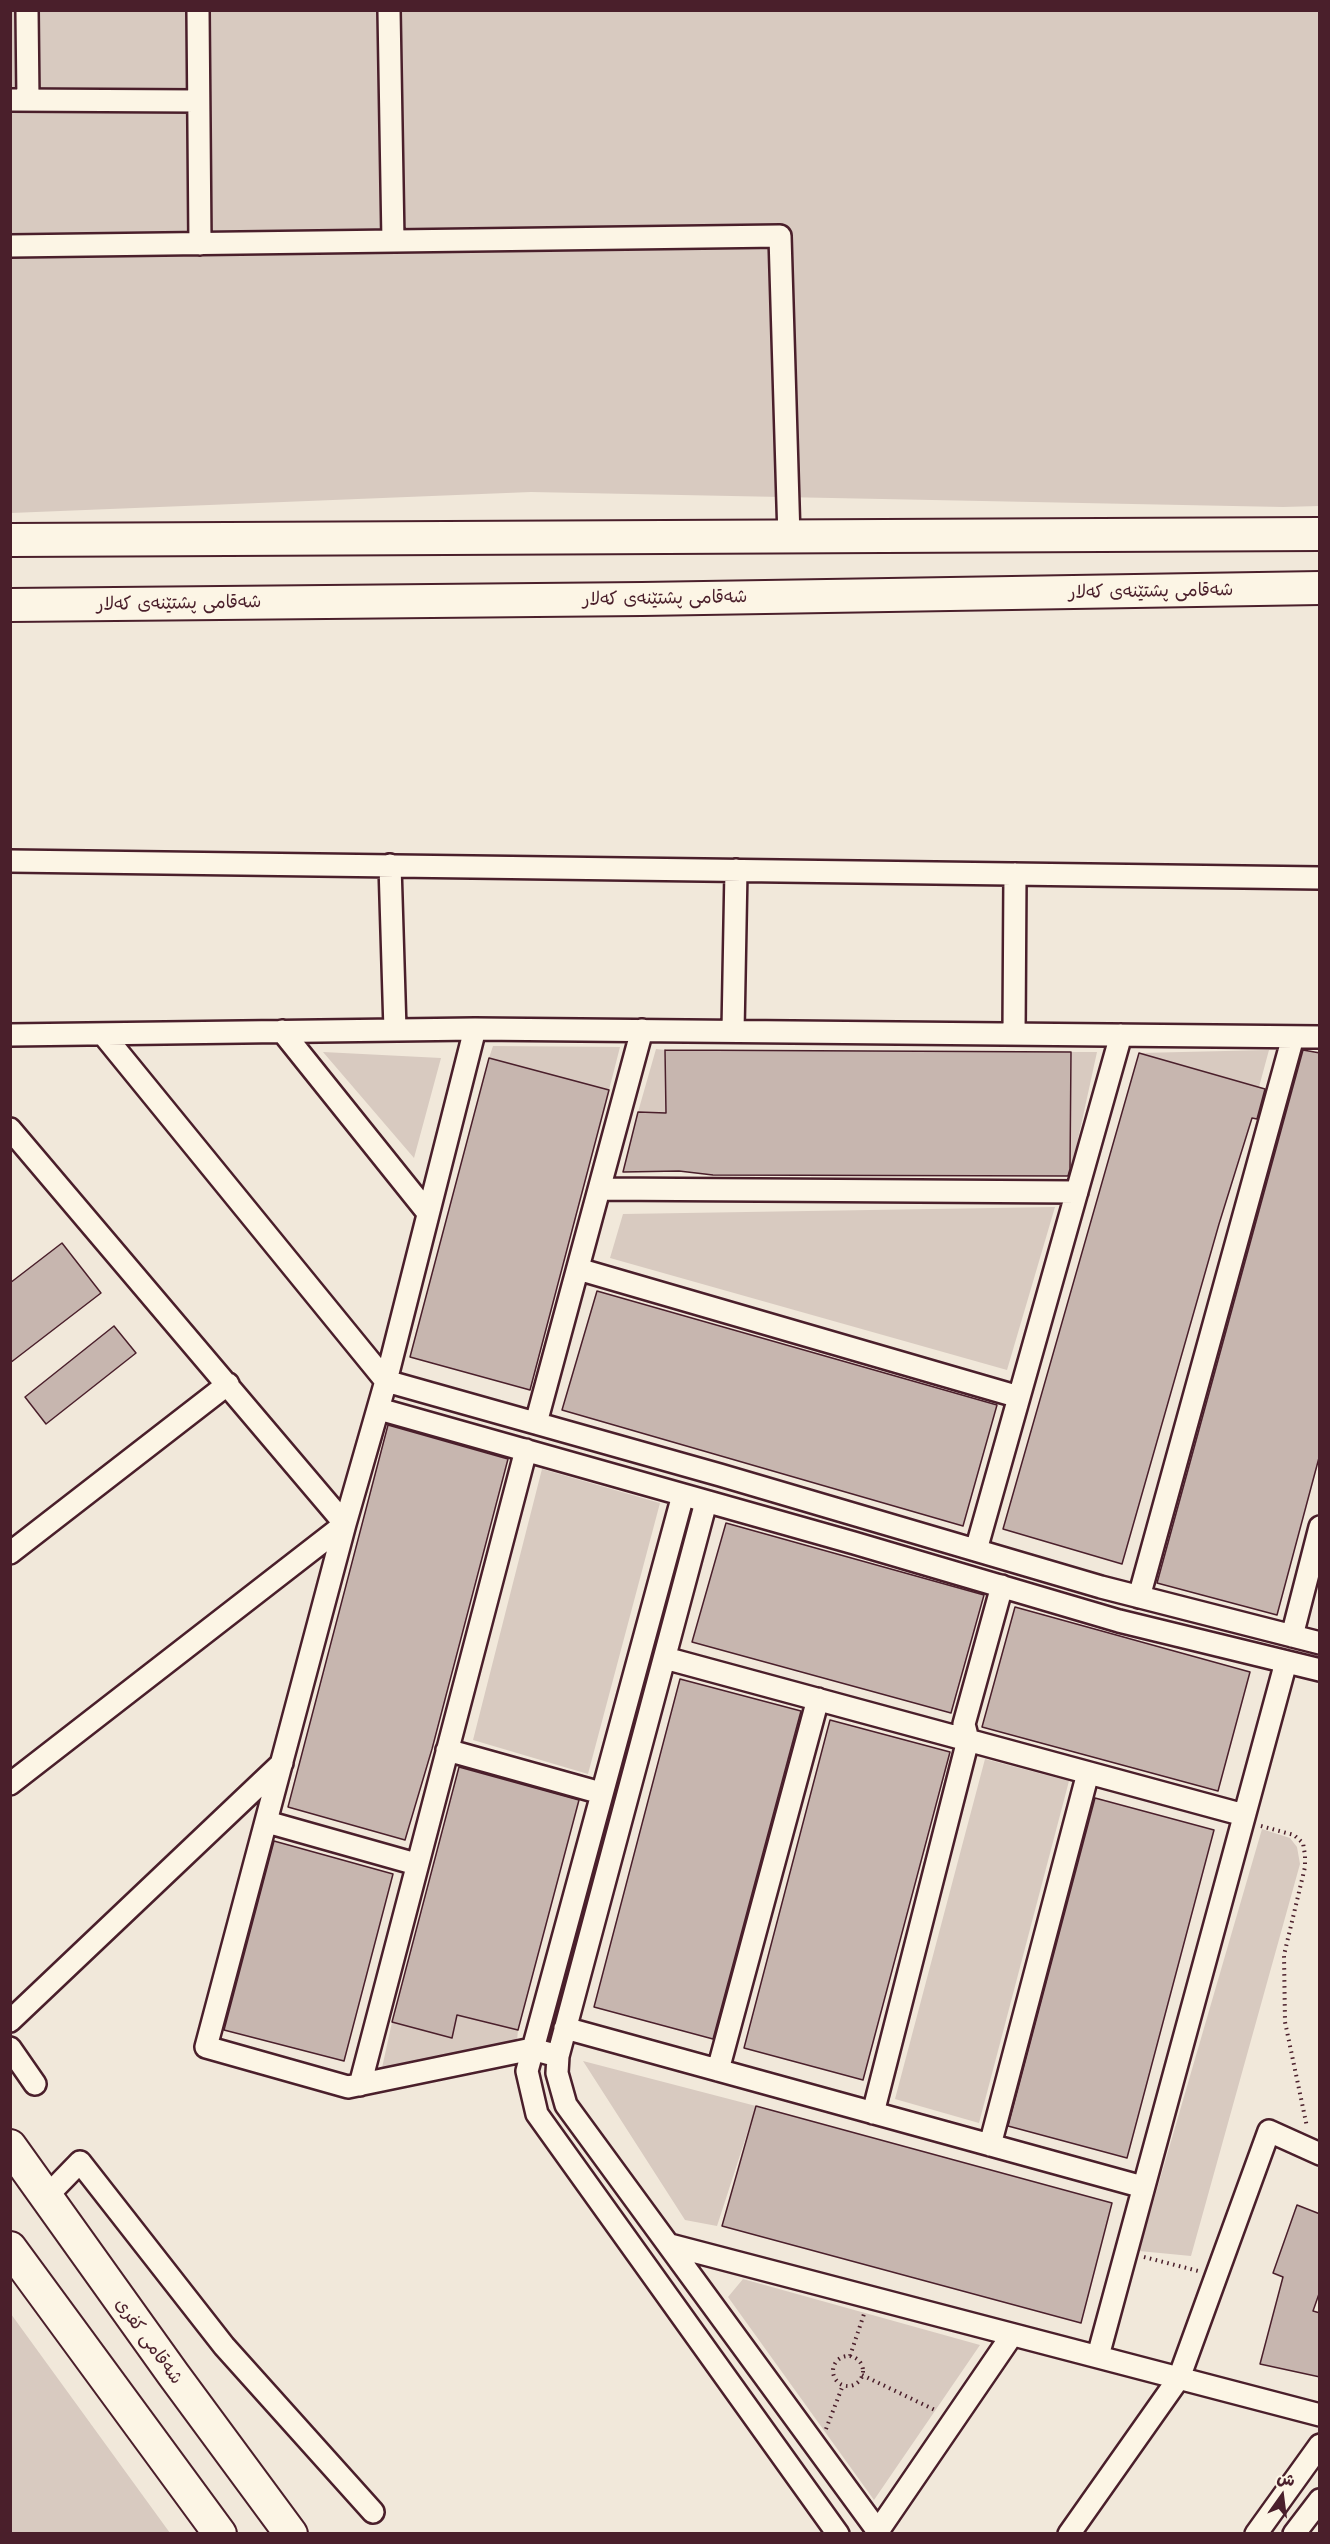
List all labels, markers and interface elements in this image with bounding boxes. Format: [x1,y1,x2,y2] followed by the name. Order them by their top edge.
[1068,579,1234,603] street label: شەقامی پشتێنەی کەلار
[582,586,748,610] street label: شەقامی پشتێنەی کەلار
[96,591,262,615] street label: شەقامی پشتێنەی کەلار
[110,2294,188,2388] street label: شەقامی کفری
[1252,2466,1312,2526] north arrow
[1275,2466,1298,2490] text: ش

